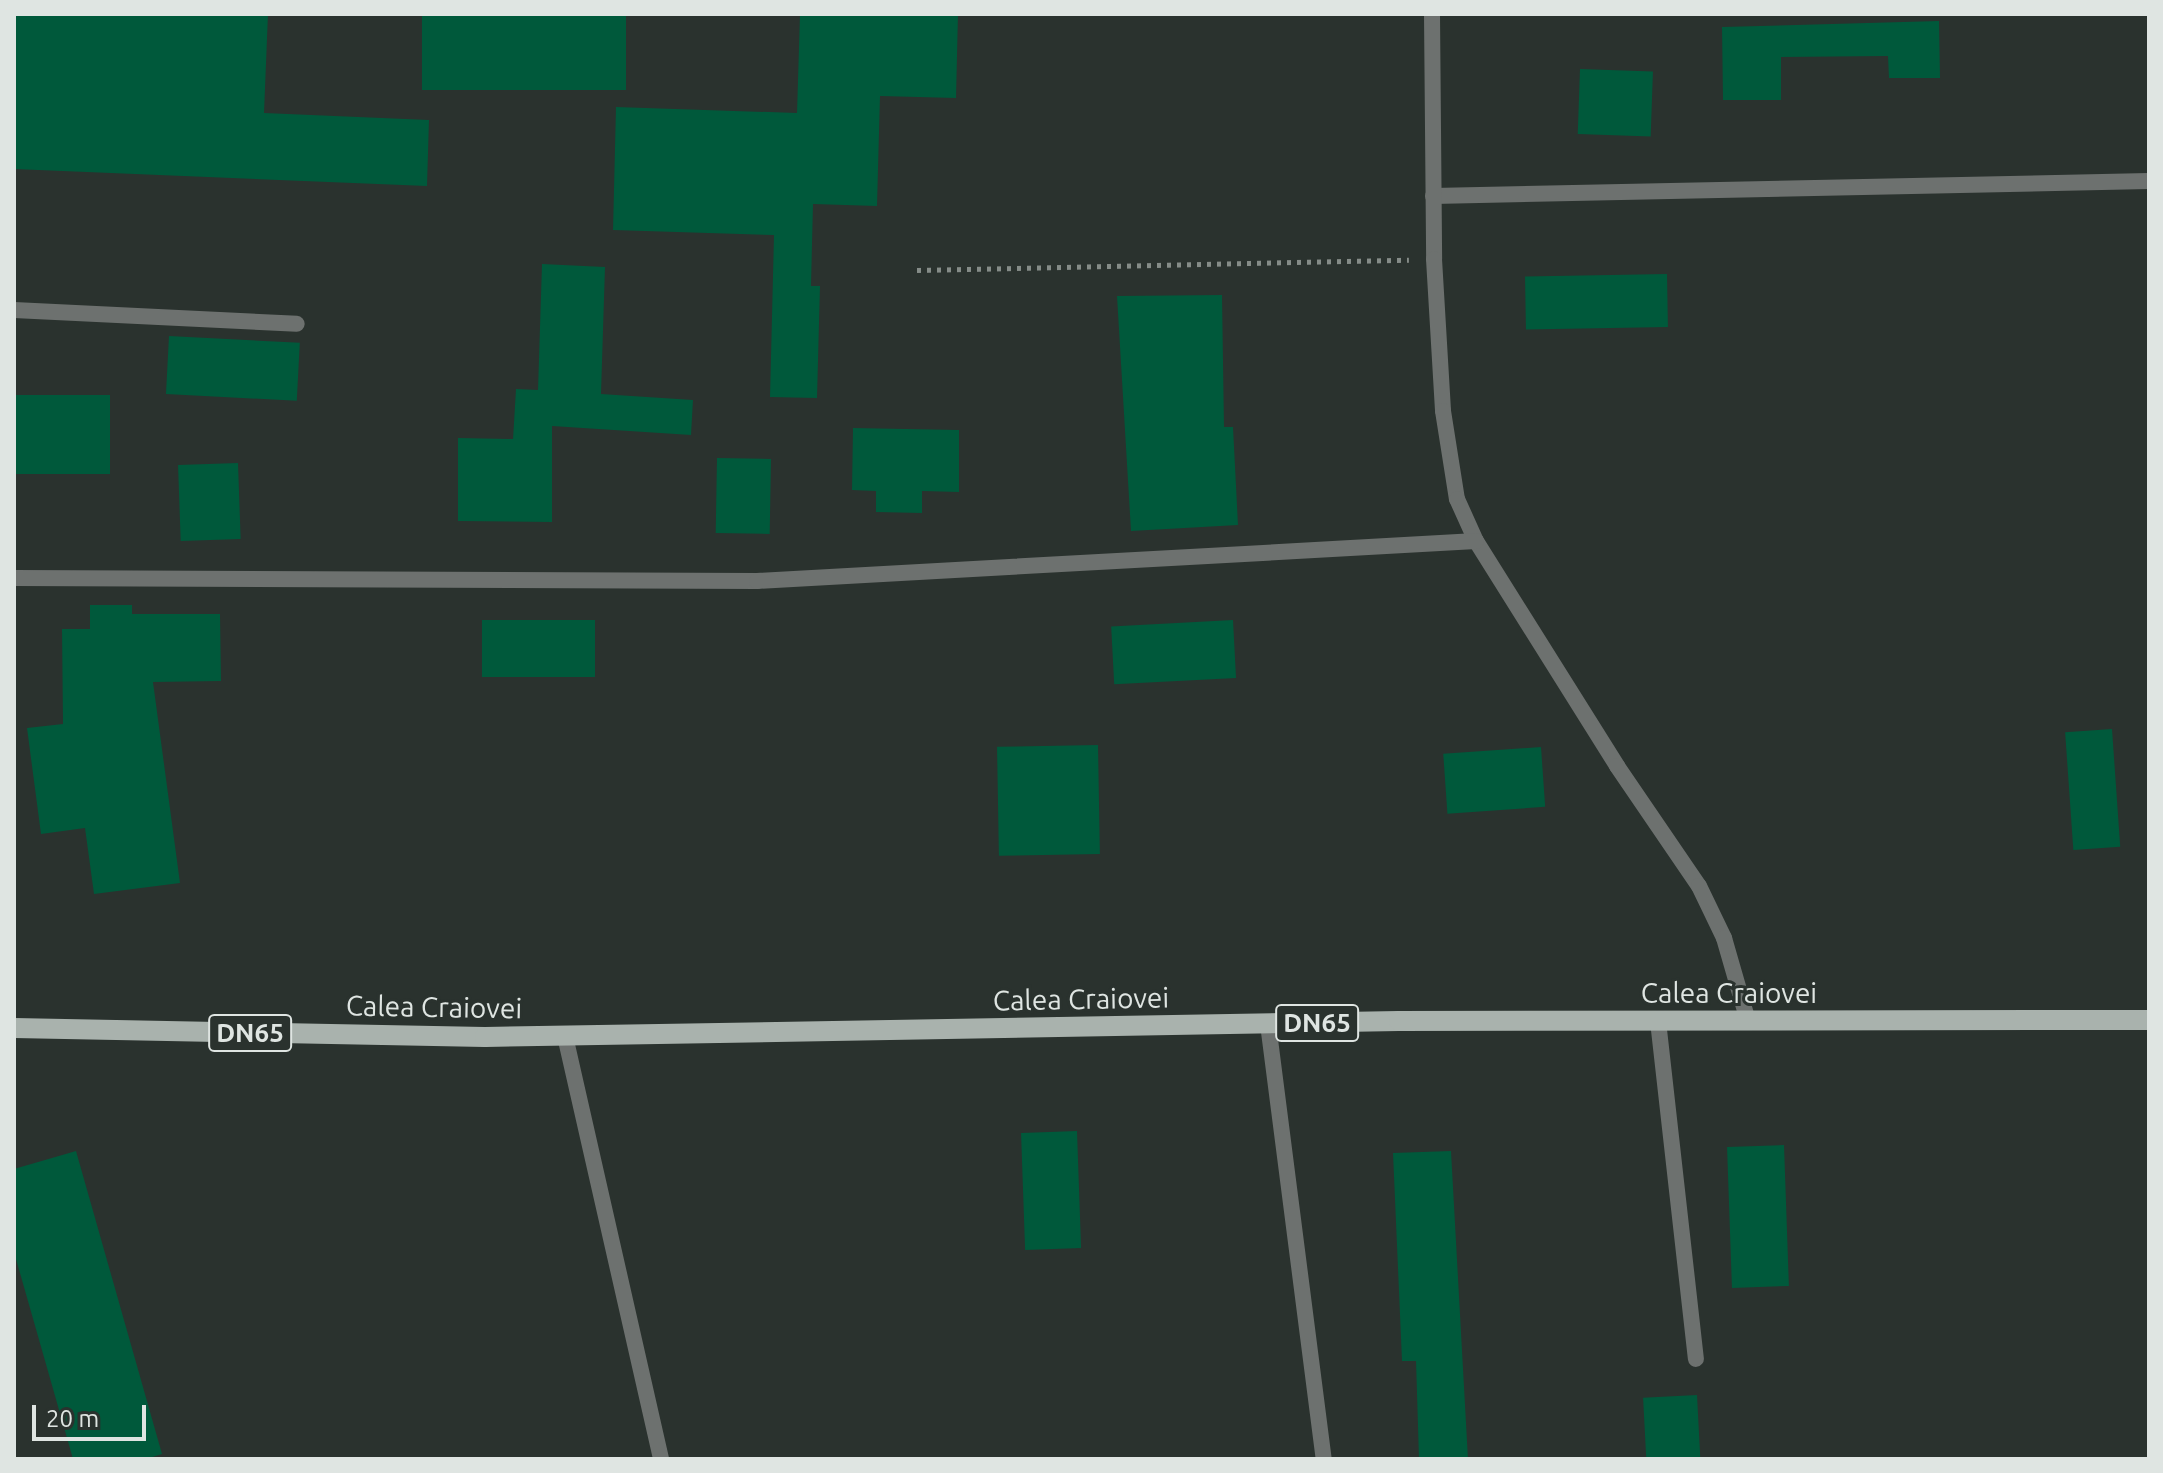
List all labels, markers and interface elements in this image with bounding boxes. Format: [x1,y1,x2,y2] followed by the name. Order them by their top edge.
[1641,976,1817,1010] street label: Calea Craiovei
[993,981,1169,1017] street label: Calea Craiovei
[346,989,522,1025] street label: Calea Craiovei
[1275,1001,1359,1045] road number: DN65
[208,1011,292,1055] road number: DN65
[36,1389,150,1439] scale bar
[46,1405,99,1432] text: 20 m

